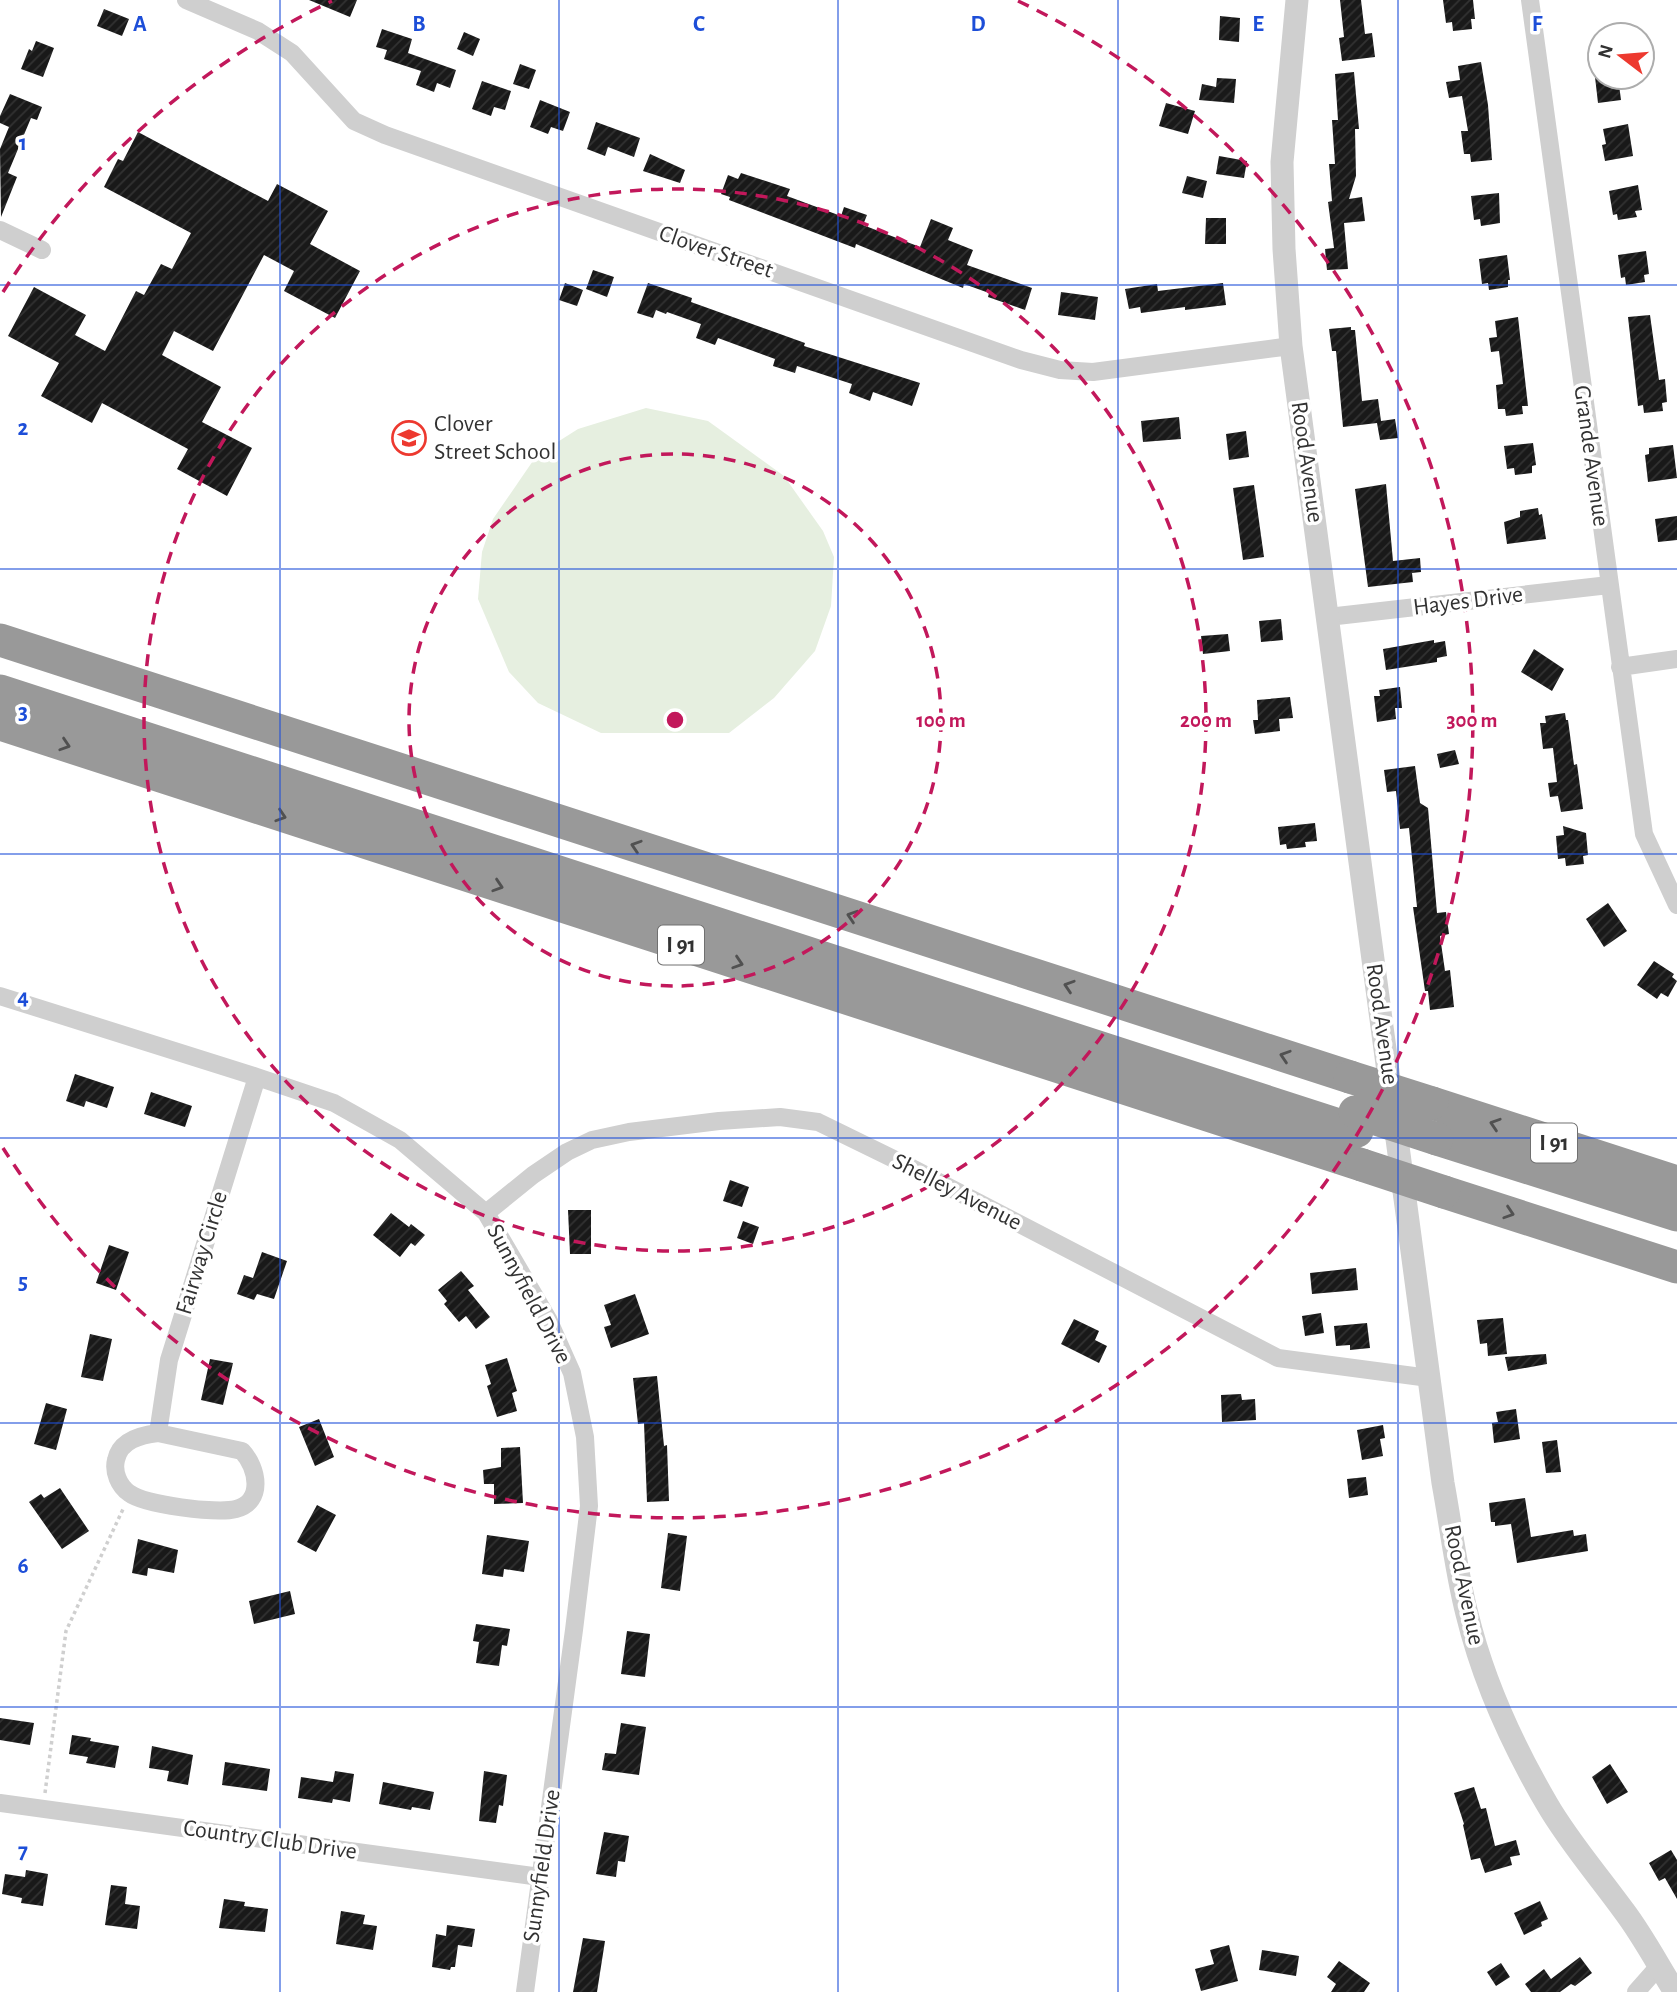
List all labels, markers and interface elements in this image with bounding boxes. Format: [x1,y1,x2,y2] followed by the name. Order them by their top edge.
[133,13,147,36] text: A
[412,13,426,36] text: B
[693,13,705,36] text: C
[970,13,986,36] text: D
[1252,13,1264,36] text: E
[1532,13,1543,36] text: F
[1586,21,1656,91] north arrow
[1595,43,1617,61] text: N
[19,132,27,155] text: 1
[656,221,776,283] street label: Clover Street
[1569,384,1613,528] street label: Grande Avenue
[1287,400,1327,524] street label: Rood Avenue
[434,412,557,464] place label: Clover Street School
[18,417,29,440] text: 2
[390,419,428,457] school or university icon: Clover Street School
[1412,582,1524,620] street label: Hayes Drive
[18,701,28,724] text: 3
[663,708,687,732] centre of rings
[916,710,966,731] text: 100 m
[1180,710,1232,731] text: 200 m
[1446,710,1498,731] text: 300 m
[59,737,71,752] one-way arrow
[275,807,287,822] one-way arrow
[630,839,642,854] one-way arrow
[491,877,503,892] one-way arrow
[847,909,859,924] one-way arrow
[658,926,704,964] road number: I 91
[731,955,743,969] one-way arrow
[1362,962,1402,1086] street label: Rood Avenue
[1063,979,1075,994] one-way arrow
[17,986,29,1009] text: 4
[1280,1049,1292,1064] one-way arrow
[1490,1117,1502,1132] one-way arrow
[1531,1124,1577,1162] road number: I 91
[888,1149,1026,1235] street label: Shelley Avenue
[172,1188,232,1318] street label: Fairway Circle
[1502,1204,1514,1219] one-way arrow
[482,1220,576,1368] street label: Sunnyfield Drive
[18,1271,28,1294] text: 5
[1440,1523,1488,1647] street label: Rood Avenue
[17,1555,29,1578] text: 6
[519,1788,565,1944] street label: Sunnyfield Drive
[182,1816,358,1864] street label: Country Club Drive
[18,1840,28,1863] text: 7

